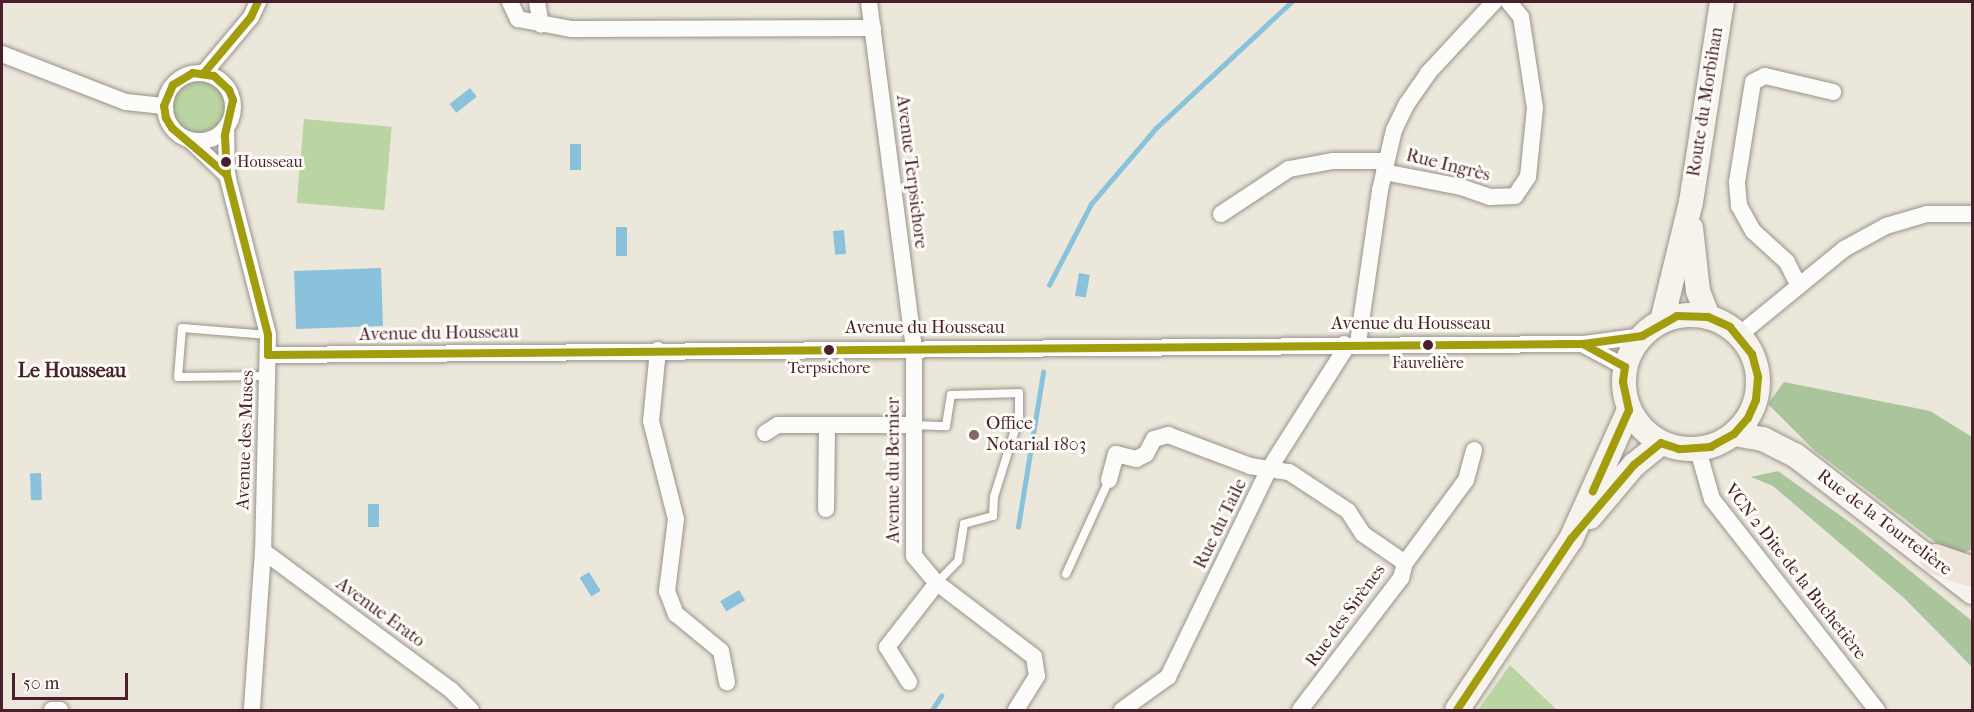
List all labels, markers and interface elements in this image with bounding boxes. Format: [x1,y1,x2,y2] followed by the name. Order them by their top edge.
[1683,26,1729,178] street label: Route du Morbihan
[891,94,931,250] street label: Avenue Terpsichore
[1404,145,1492,187] street label: Rue Ingrès
[237,152,303,172] place label: Housseau
[220,156,232,168] marker: Housseau
[1331,313,1491,335] street label: Avenue du Housseau
[845,317,1005,339] street label: Avenue du Housseau
[359,322,519,346] street label: Avenue du Housseau
[1422,339,1434,351] marker: Fauvelière
[823,344,835,356] marker: Terpsichore
[1392,353,1464,373] place label: Fauvelière
[18,358,126,382] district label: Le Housseau
[788,358,870,378] place label: Terpsichore
[233,370,259,510] street label: Avenue des Muses
[883,397,905,543] street label: Avenue du Bernier
[986,414,1086,456] place label: Office Notarial 1803
[967,428,981,442] marker: Office Notarial 1803
[1812,465,1956,581] street label: Rue de la Tourtelière
[1190,475,1252,573] street label: Rue du Taile
[1720,480,1870,664] street label: VCN 2 Dite de la Buchetière
[1301,560,1391,672] street label: Rue des Sirènes
[331,574,429,652] street label: Avenue Erato
[15,661,130,699] scale bar
[23,673,59,694] text: 50 m

